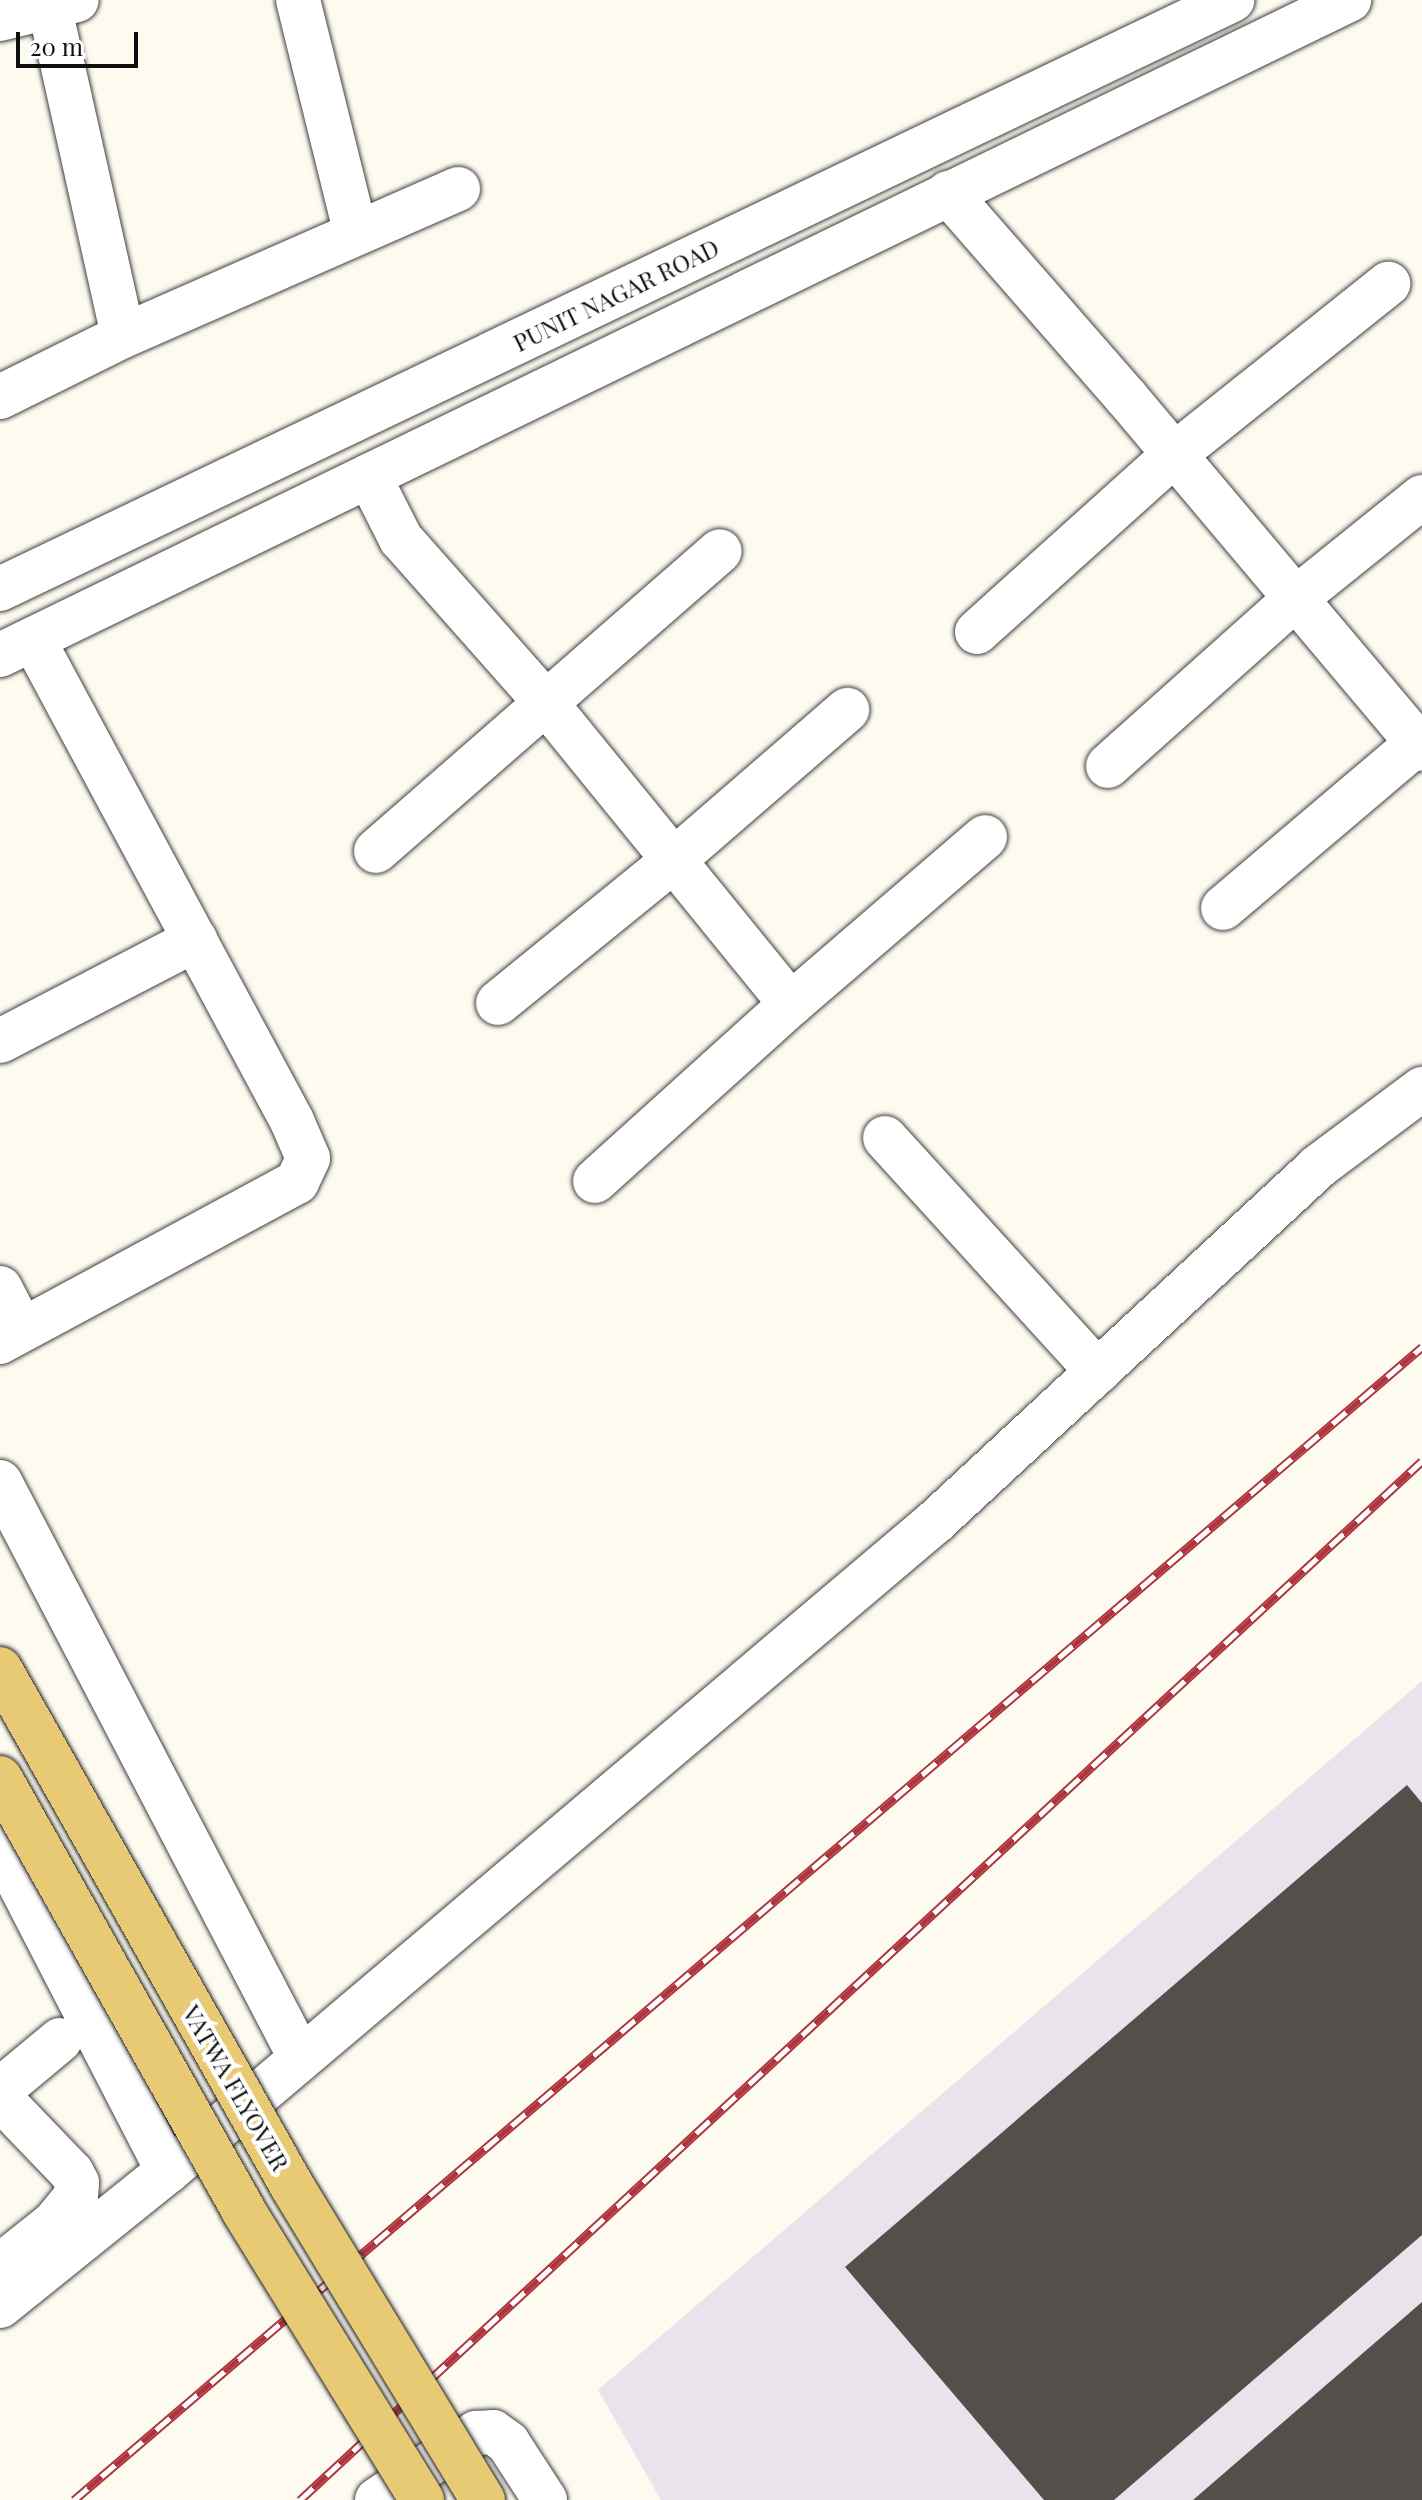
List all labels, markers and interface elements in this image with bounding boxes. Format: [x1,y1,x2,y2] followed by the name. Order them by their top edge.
[20,16,142,66] scale bar
[30,30,83,62] text: 20 m
[508,233,724,357] street label: PUNIT NAGAR ROAD
[177,2000,295,2176] street label: VATWA FLYOVER

